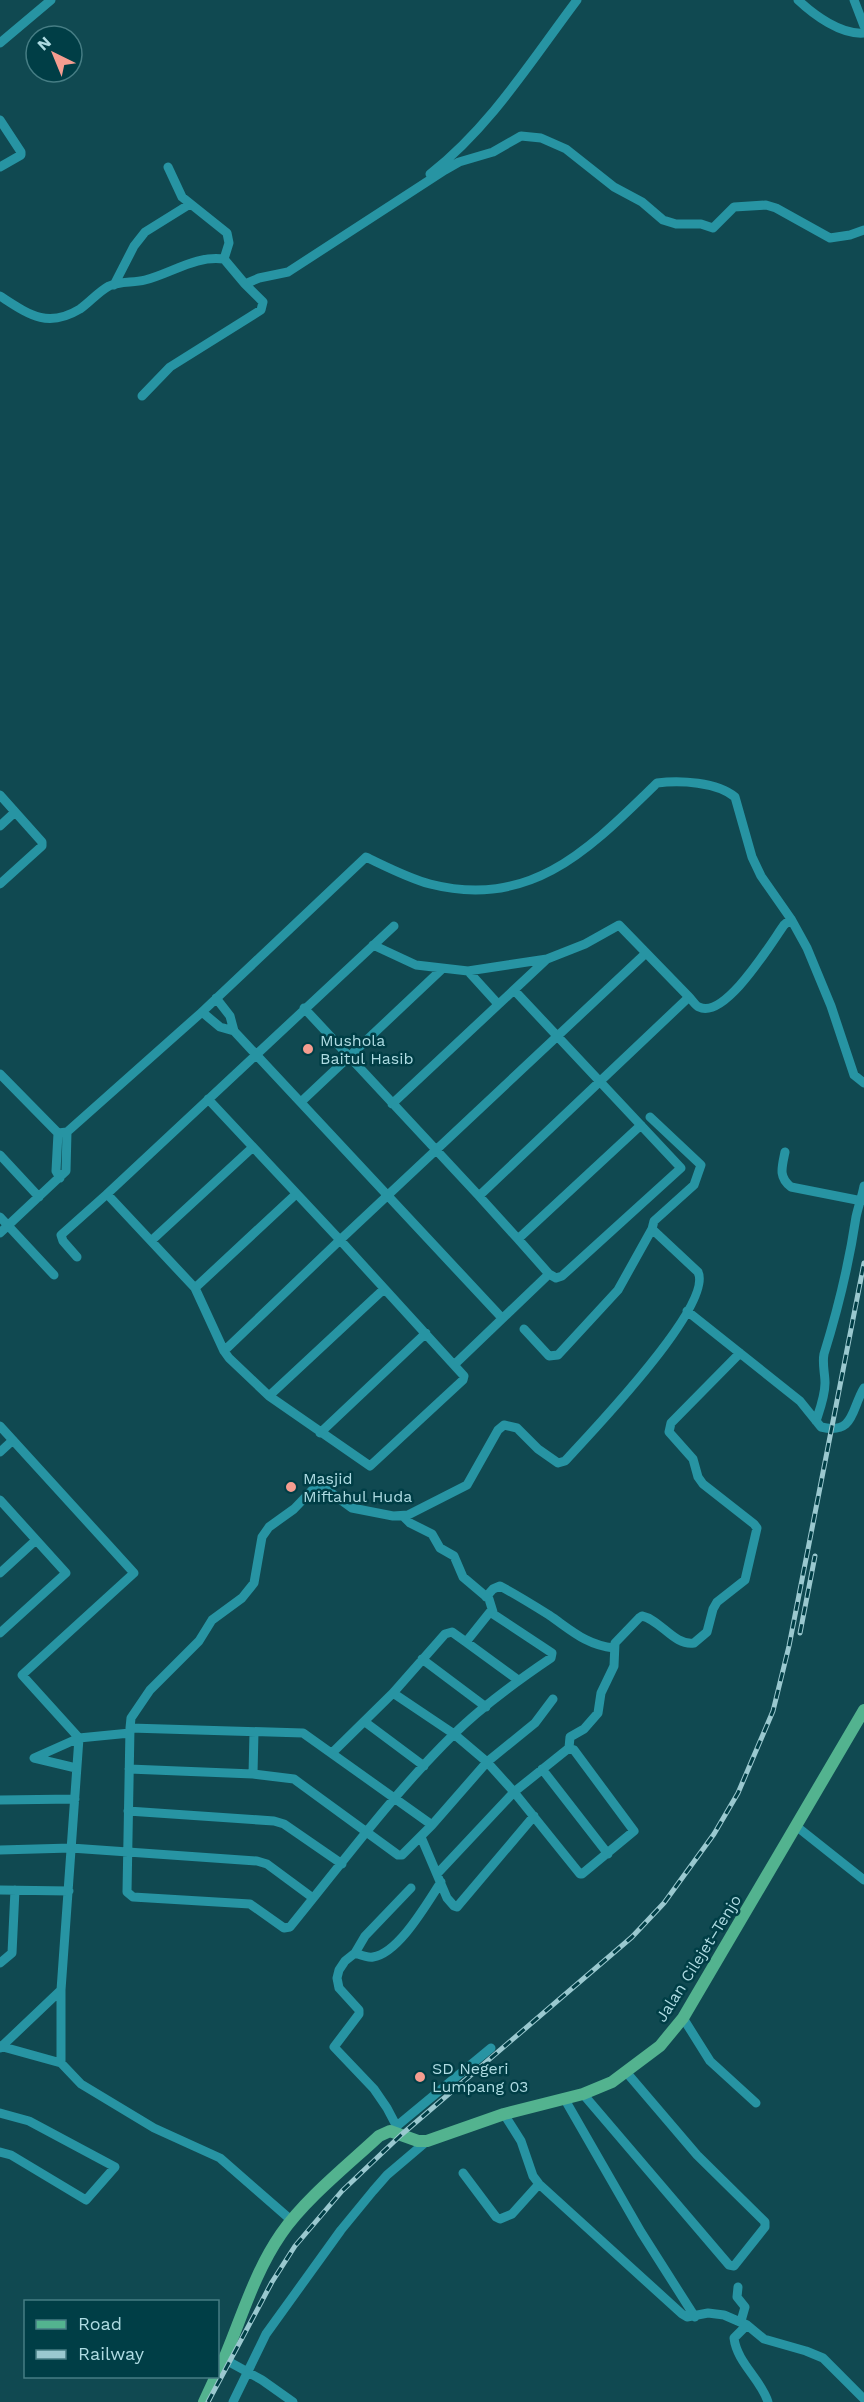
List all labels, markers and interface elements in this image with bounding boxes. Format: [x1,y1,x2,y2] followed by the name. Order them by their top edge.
[24,24,84,84] north arrow
[33,32,55,54] text: N
[320,1031,414,1068] place label: Mushola Baitul Hasib
[301,1042,315,1056] marker: Mushola Baitul Hasib
[303,1469,412,1506] place label: Masjid Miftahul Huda
[284,1480,298,1494] marker: Masjid Miftahul Huda
[652,1891,745,2025] street label: Jalan Cilejet–Tenjo
[432,2059,528,2096] place label: SD Negeri Lumpang 03
[413,2070,427,2084] marker: SD Negeri Lumpang 03
[24,2300,219,2378] legend
[78,2313,122,2334] text: Road
[78,2343,145,2364] text: Railway

